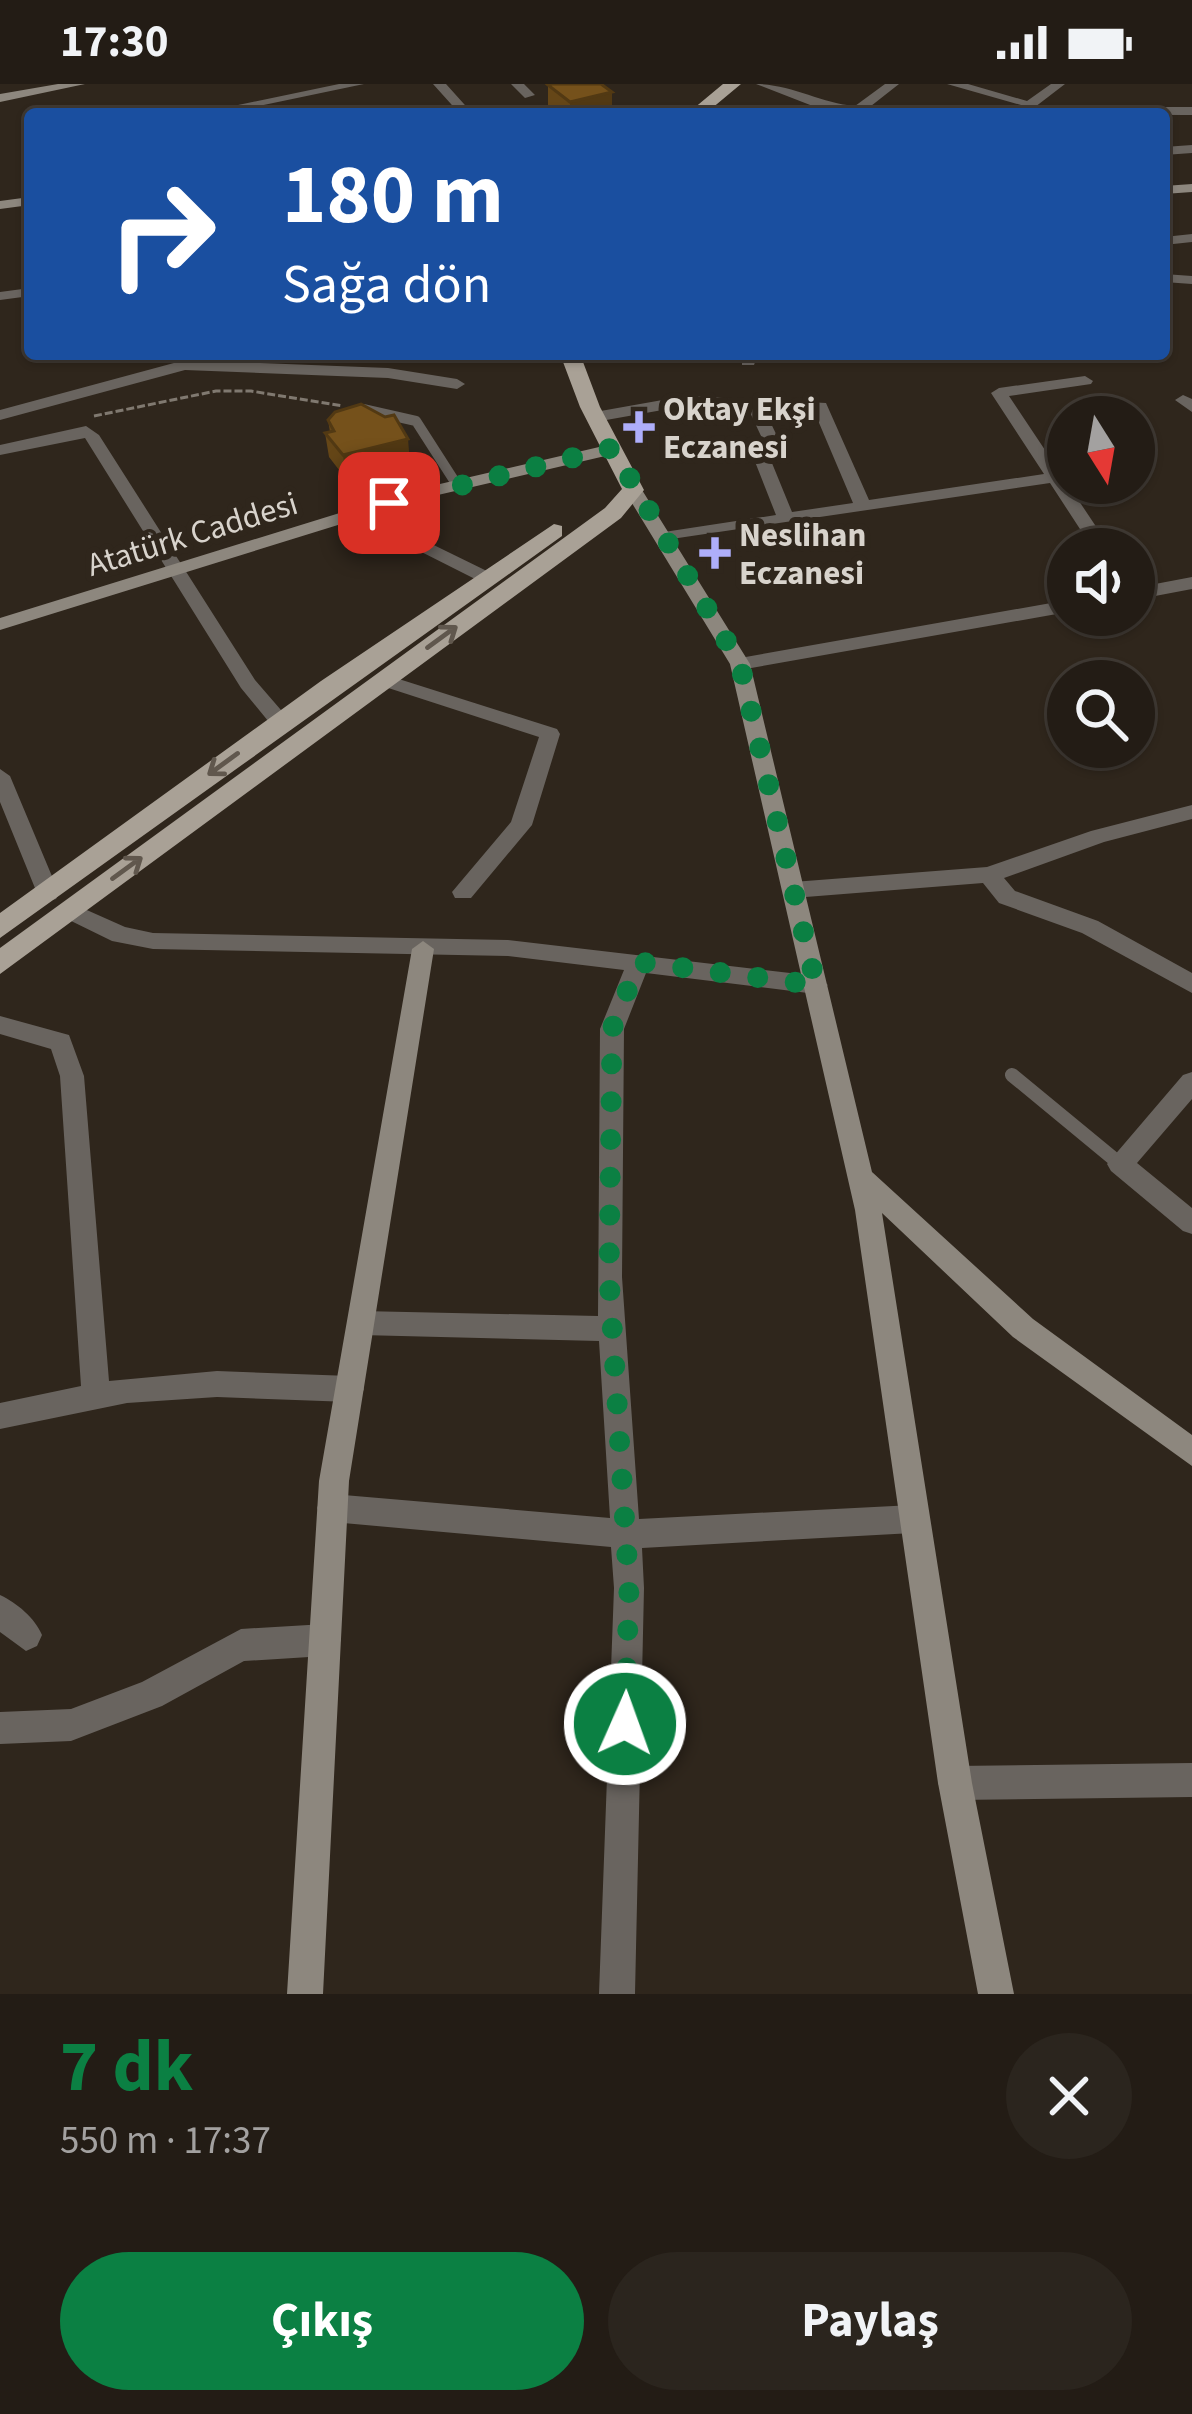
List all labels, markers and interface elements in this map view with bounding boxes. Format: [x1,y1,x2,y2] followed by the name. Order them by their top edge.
[60,10,169,74] text: 17:30
[282,136,504,256] text: 180 m
[84,156,240,312] icon: right
[282,247,491,324] text: Sağa dön
[663,386,816,471] place label: Oktay Ekşi Eczanesi
[1047,396,1155,504] north arrow
[1047,396,1155,768] map controls
[626,414,652,440] marker: Oktay Ekşi Eczanesi
[338,452,440,554] pin
[356,470,422,536] icon: arrive
[81,480,304,589] street label: Atatürk Caddesi
[739,512,866,597] place label: Neslihan Eczanesi
[1047,528,1155,636] button: sound
[702,540,728,566] marker: Neslihan Eczanesi
[425,625,458,651] one-way arrow
[1047,660,1155,768] button: search
[207,751,240,776] one-way arrow
[110,855,143,881] one-way arrow
[562,1661,688,1787] position arrow
[60,2016,193,2119] text: 7 dk
[1006,2033,1132,2159] button: close
[60,2113,271,2169] text: 550 m · 17:37
[60,2252,584,2390] button: Çıkış
[608,2252,1132,2390] button: Paylaş

